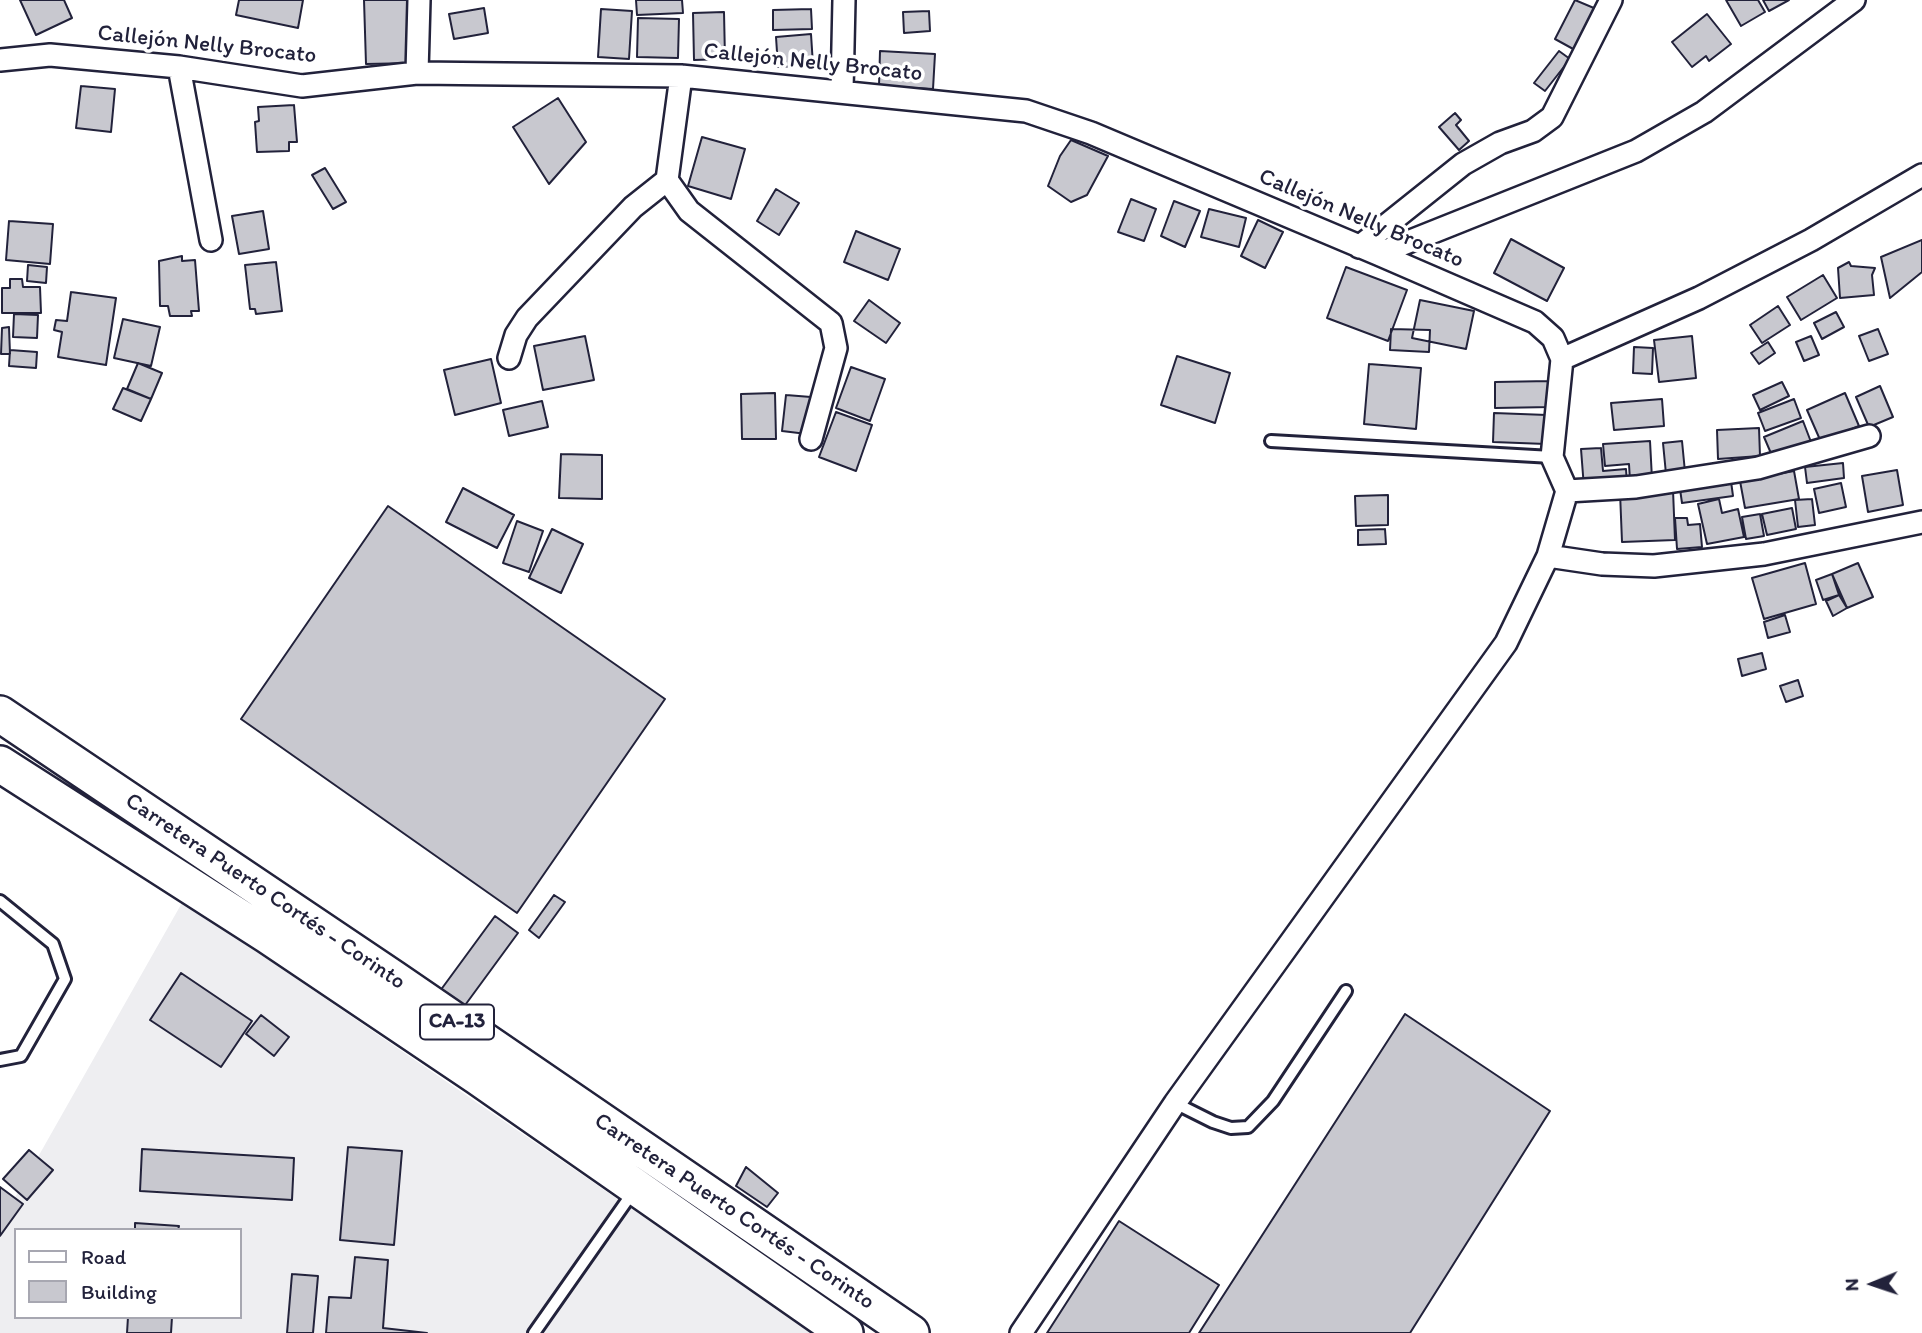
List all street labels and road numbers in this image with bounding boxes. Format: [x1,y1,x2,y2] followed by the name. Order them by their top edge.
[96,20,318,70] street label: Callejón Nelly Brocato
[702,38,924,88] street label: Callejón Nelly Brocato
[1254,163,1468,275] street label: Callejón Nelly Brocato
[120,788,410,996] street label: Carretera Puerto Cortés - Corinto
[420,1004,494,1040] road number: CA-13
[589,1108,879,1316] street label: Carretera Puerto Cortés - Corinto

